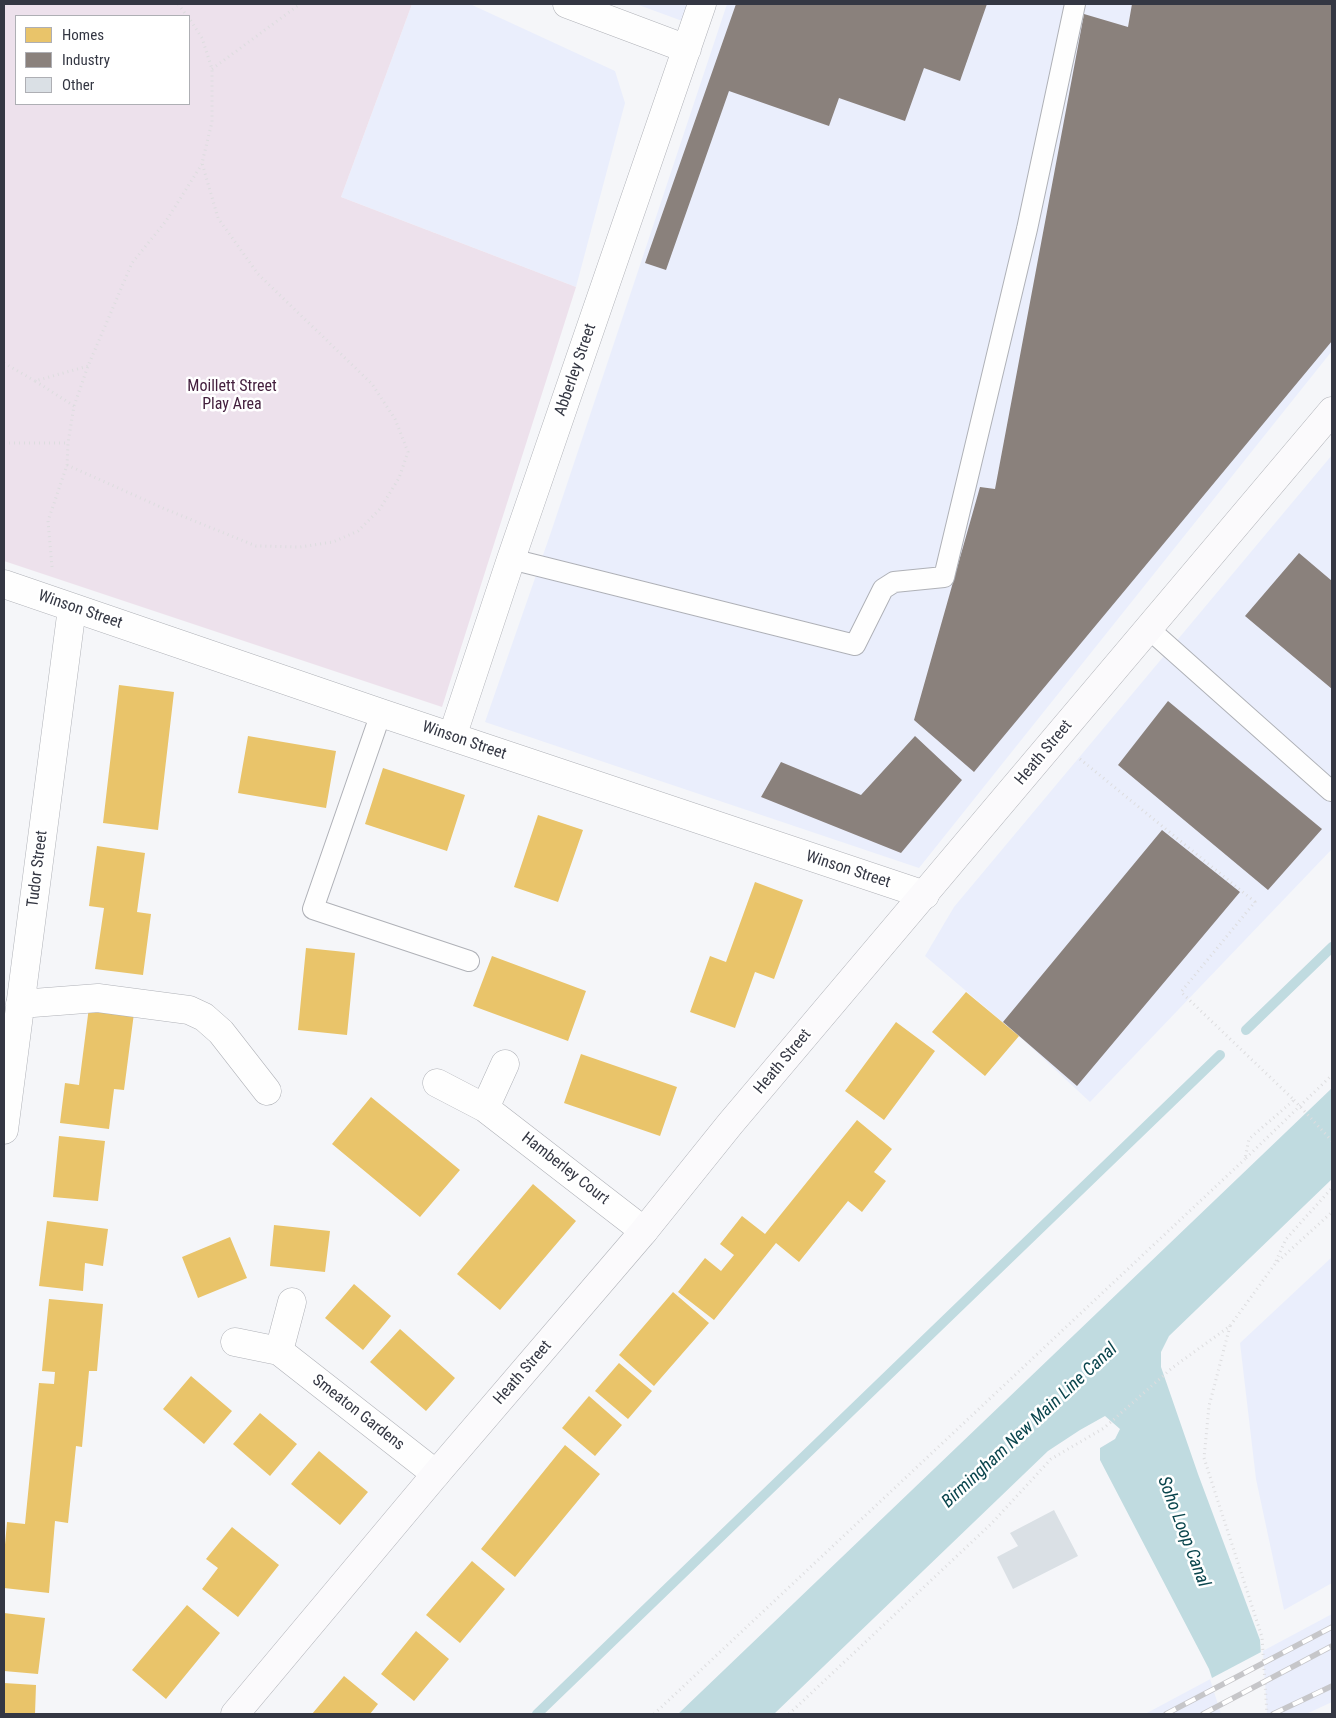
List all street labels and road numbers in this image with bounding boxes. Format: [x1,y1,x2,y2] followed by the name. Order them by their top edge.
[551,321,601,419] street label: Abberley Street
[35,587,125,633] street label: Winson Street
[1011,717,1077,789] street label: Heath Street
[419,718,509,764] street label: Winson Street
[24,829,52,909] street label: Tudor Street
[803,847,893,893] street label: Winson Street
[750,1026,816,1098] street label: Heath Street
[517,1129,613,1209] street label: Hamberley Court
[490,1337,556,1409] street label: Heath Street
[308,1371,408,1455] street label: Smeaton Gardens

